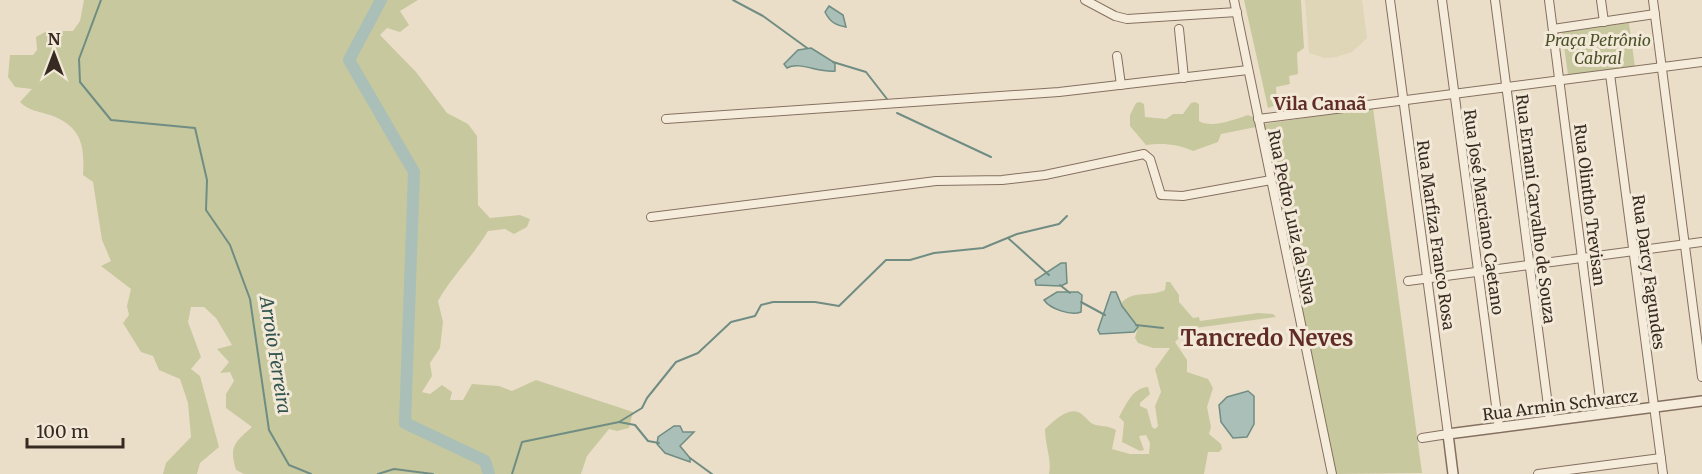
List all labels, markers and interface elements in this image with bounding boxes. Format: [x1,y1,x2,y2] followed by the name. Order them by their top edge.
[24,24,84,84] north arrow
[48,29,61,49] text: N
[1545,30,1651,68] park label: Praça Petrônio Cabral
[1273,92,1366,115] district label: Vila Canaã
[1512,93,1560,325] street label: Rua Ernani Carvalho de Souza
[1460,108,1508,316] street label: Rua José Marciano Caetano
[1570,123,1610,287] street label: Rua Olintho Trevisan
[1264,128,1320,306] street label: Rua Pedro Luiz da Silva
[1413,139,1459,332] street label: Rua Marfiza Franco Rosa
[1628,193,1670,351] street label: Rua Darcy Fagundes
[255,293,296,415] water label: Arroio Ferreira
[1181,324,1353,352] district label: Tancredo Neves
[1481,386,1639,424] street label: Rua Armin Schvarcz
[27,411,123,449] scale bar
[36,420,89,443] text: 100 m

